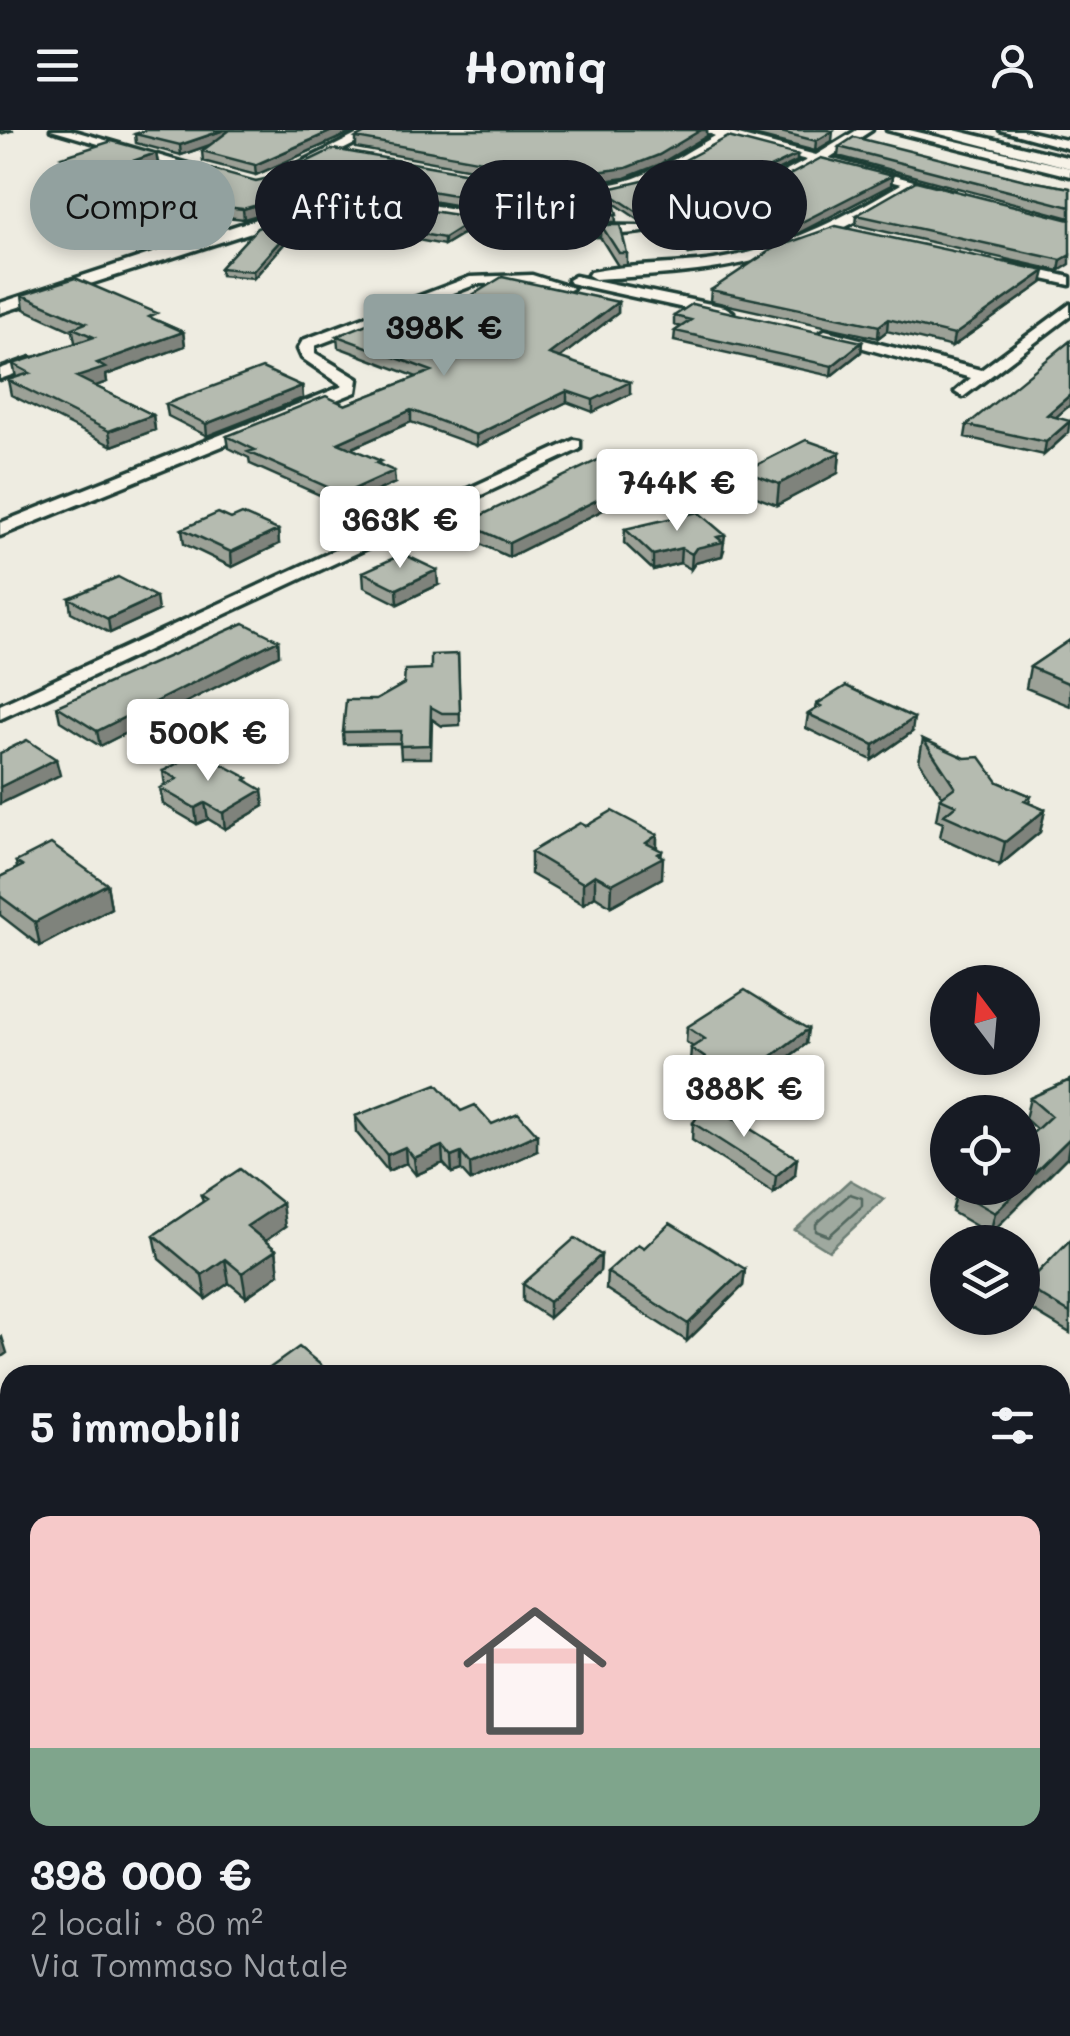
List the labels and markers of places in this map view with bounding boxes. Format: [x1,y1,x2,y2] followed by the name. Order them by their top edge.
[363,294,525,379] pin: 398K €
[596,449,758,534] pin: 744K €
[319,486,481,571] pin: 363K €
[127,699,289,784] pin: 500K €
[663,1055,825,1140] pin: 388K €

